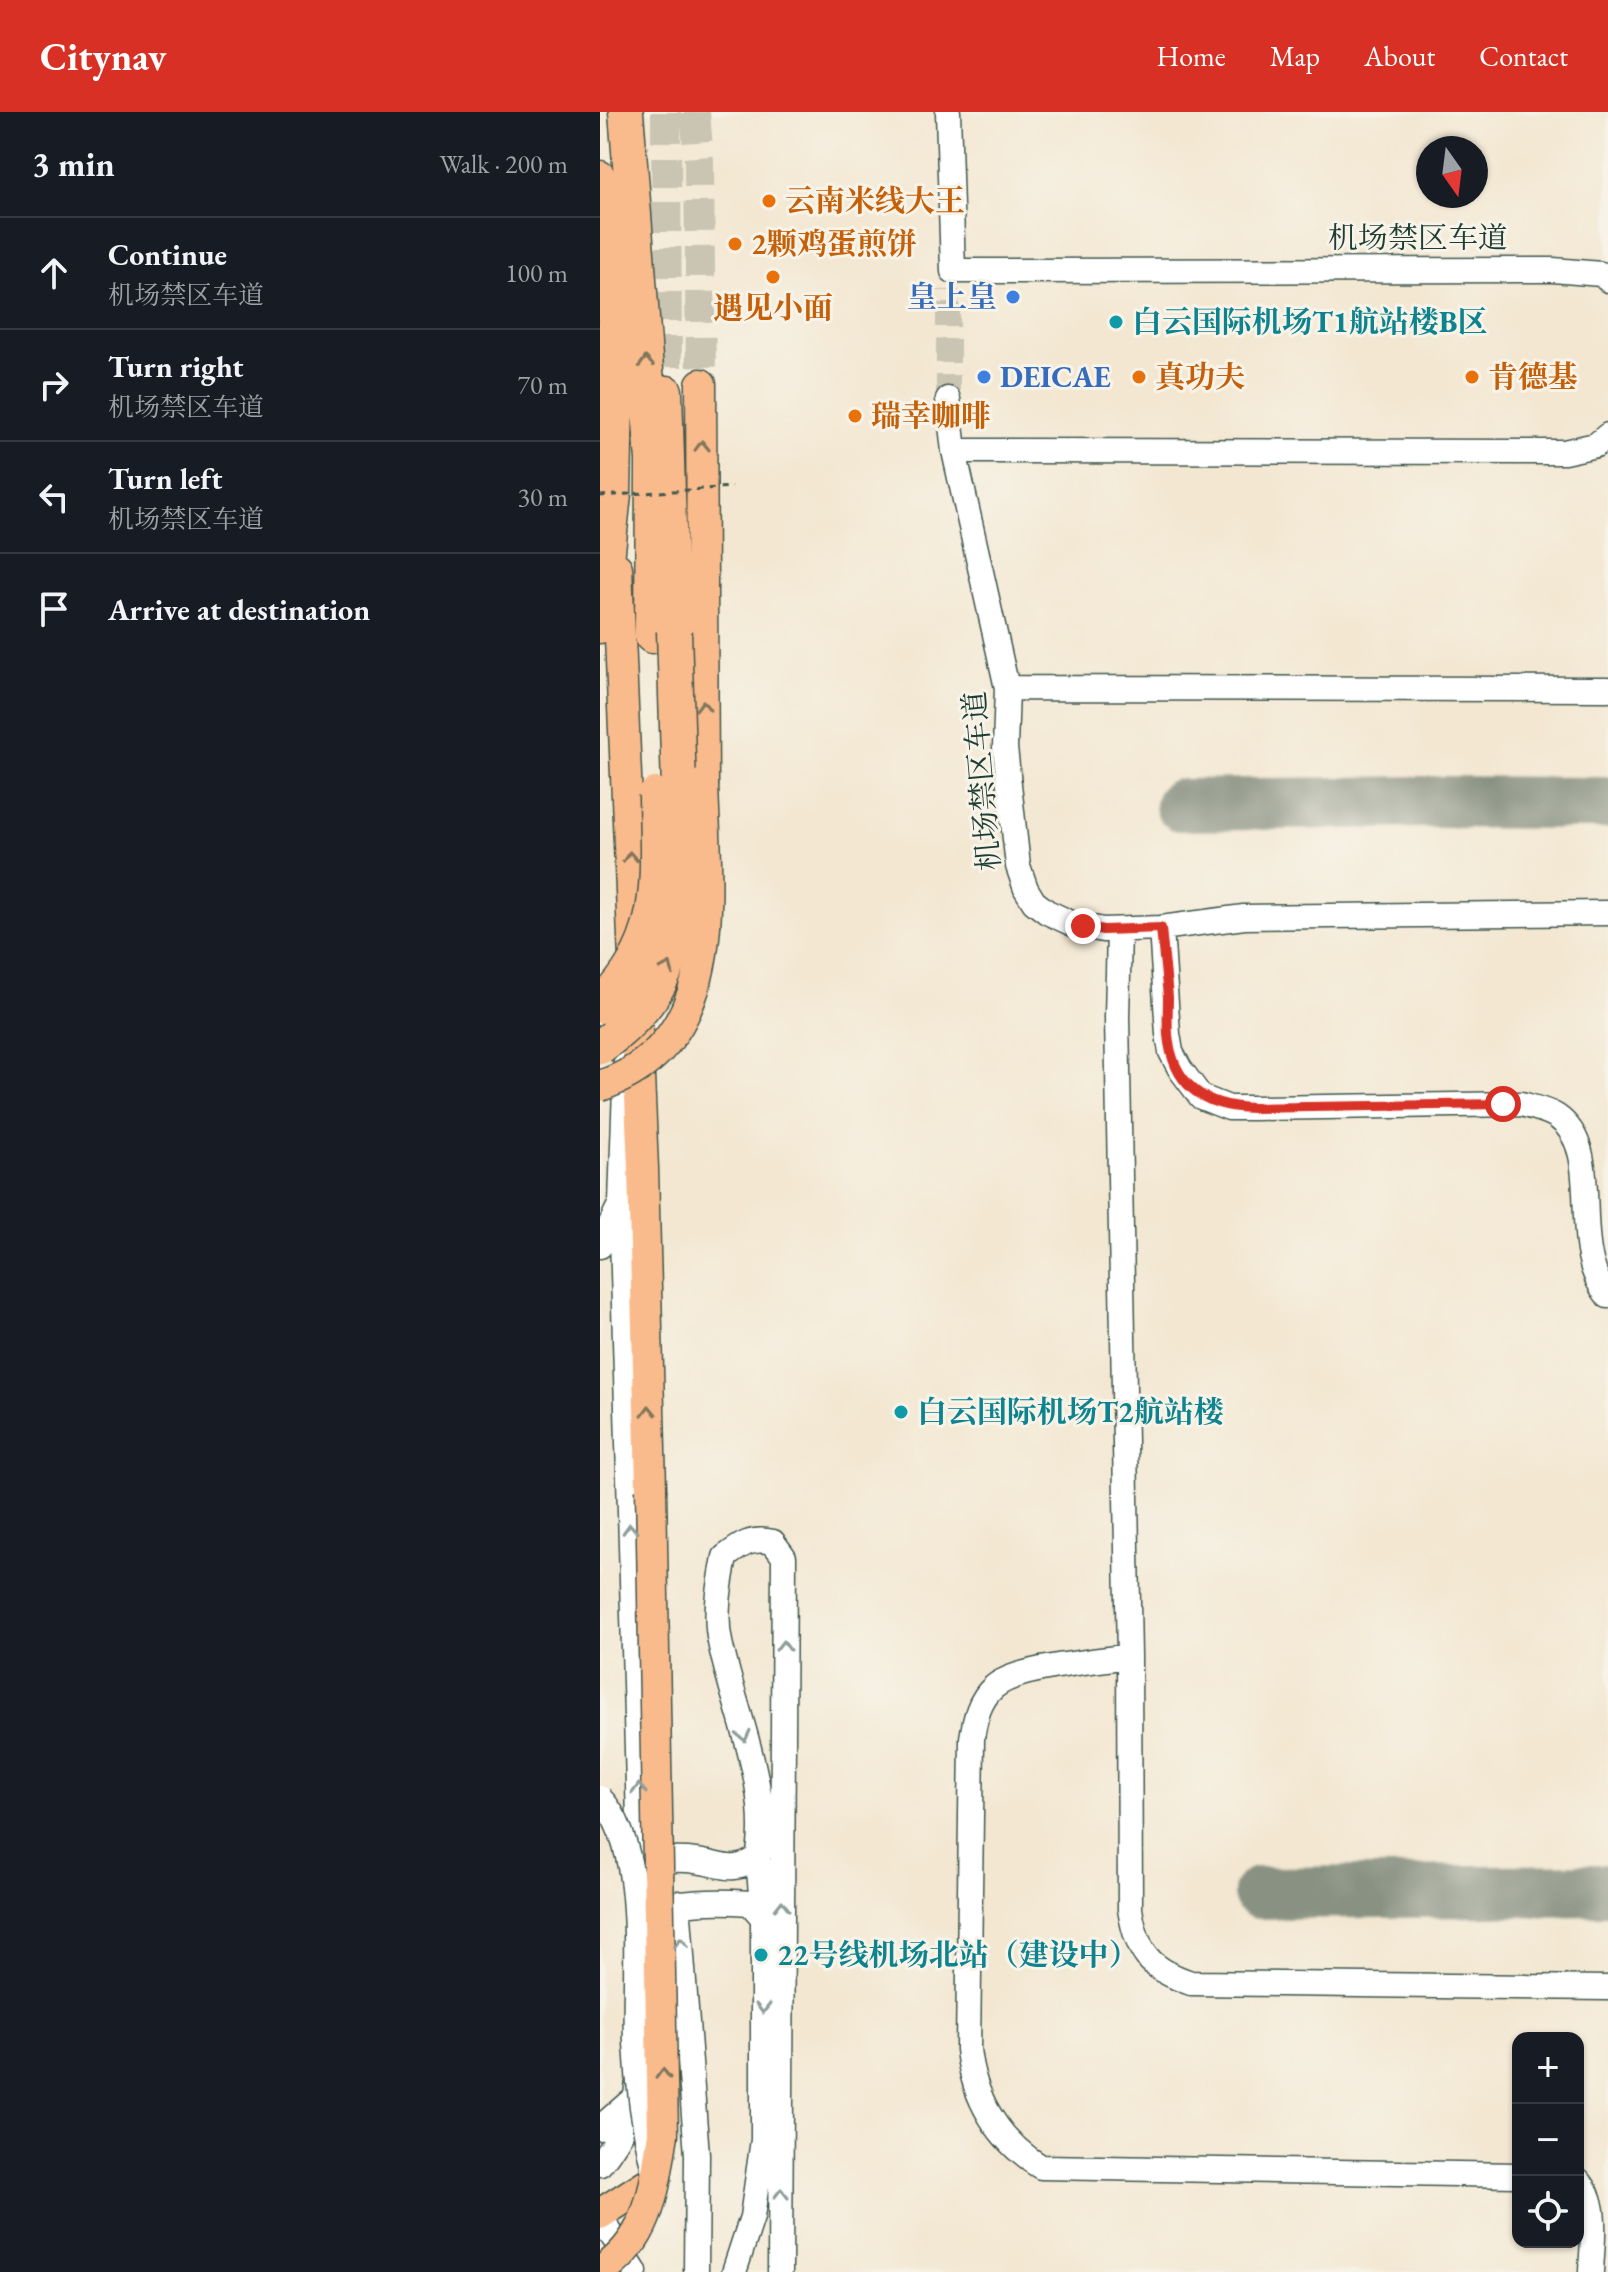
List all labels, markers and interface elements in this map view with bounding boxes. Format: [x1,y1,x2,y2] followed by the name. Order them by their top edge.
[40,32,166,81] text: Citynav
[1156,38,1226,74] text: Home
[1270,38,1320,74] text: Map
[1364,38,1435,74] text: About
[1479,38,1568,74] text: Contact
[1416,136,1488,208] north arrow
[32,142,115,186] text: 3 min
[440,147,568,181] text: Walk · 200 m
[785,181,965,220] place label: 云南米线大王
[760,192,778,210] marker: 云南米线大王
[1328,218,1508,257] street label: 机场禁区车道
[751,224,917,263] place label: 2颗鸡蛋煎饼
[108,235,227,274] text: Continue
[726,235,744,253] marker: 2颗鸡蛋煎饼
[32,251,76,295] icon: ahead
[505,256,568,290] text: 100 m
[764,268,782,286] marker: 遇见小面
[907,277,997,316] place label: 皇上皇
[108,278,264,312] text: 机场禁区车道
[713,288,833,327] place label: 遇见小面
[1004,288,1022,306] marker: 皇上皇
[1132,302,1488,341] place label: 白云国际机场T1航站楼B区
[1107,313,1125,331] marker: 白云国际机场T1航站楼B区
[108,347,244,386] text: Turn right
[637,355,654,368] one-way arrow
[1000,357,1111,396] place label: DEICAE
[1155,357,1245,396] place label: 真功夫
[1488,357,1578,396] place label: 肯德基
[32,363,76,407] icon: right
[518,368,568,402] text: 70 m
[975,368,993,386] marker: DEICAE
[1130,368,1148,386] marker: 真功夫
[1463,368,1481,386] marker: 肯德基
[108,390,264,424] text: 机场禁区车道
[871,396,991,435] place label: 瑞幸咖啡
[846,407,864,425] marker: 瑞幸咖啡
[693,439,711,452] one-way arrow
[108,459,222,498] text: Turn left
[32,475,76,519] icon: left
[518,480,568,514] text: 30 m
[108,502,264,536] text: 机场禁区车道
[32,587,76,631] icon: arrive
[108,590,370,629] text: Arrive at destination
[954,690,1009,872] street label: 机场禁区车道
[694,699,712,712] one-way arrow
[622,850,639,863] one-way arrow
[1065,908,1101,944] route end
[658,962,674,976] one-way arrow
[1485,1086,1521,1122] route start
[917,1392,1224,1431] place label: 白云国际机场T2航站楼
[892,1403,910,1421] marker: 白云国际机场T2航站楼
[640,1404,658,1417] one-way arrow
[622,1522,639,1535] one-way arrow
[775,1639,792,1652] one-way arrow
[735,1728,752,1742] one-way arrow
[630,1782,647,1795] one-way arrow
[773,1899,791,1912] one-way arrow
[777,1935,1139,1974] place label: 22号线机场北站（建设中）
[673,1936,690,1949] one-way arrow
[752,1946,770,1964] marker: 22号线机场北站（建设中）
[754,2002,772,2015] one-way arrow
[1512,2032,1584,2248] map controls
[1512,2032,1584,2104] button: +
[654,2067,671,2080] one-way arrow
[1512,2104,1584,2176] button: −
[1512,2176,1584,2248] button: locate
[772,2187,790,2200] one-way arrow

